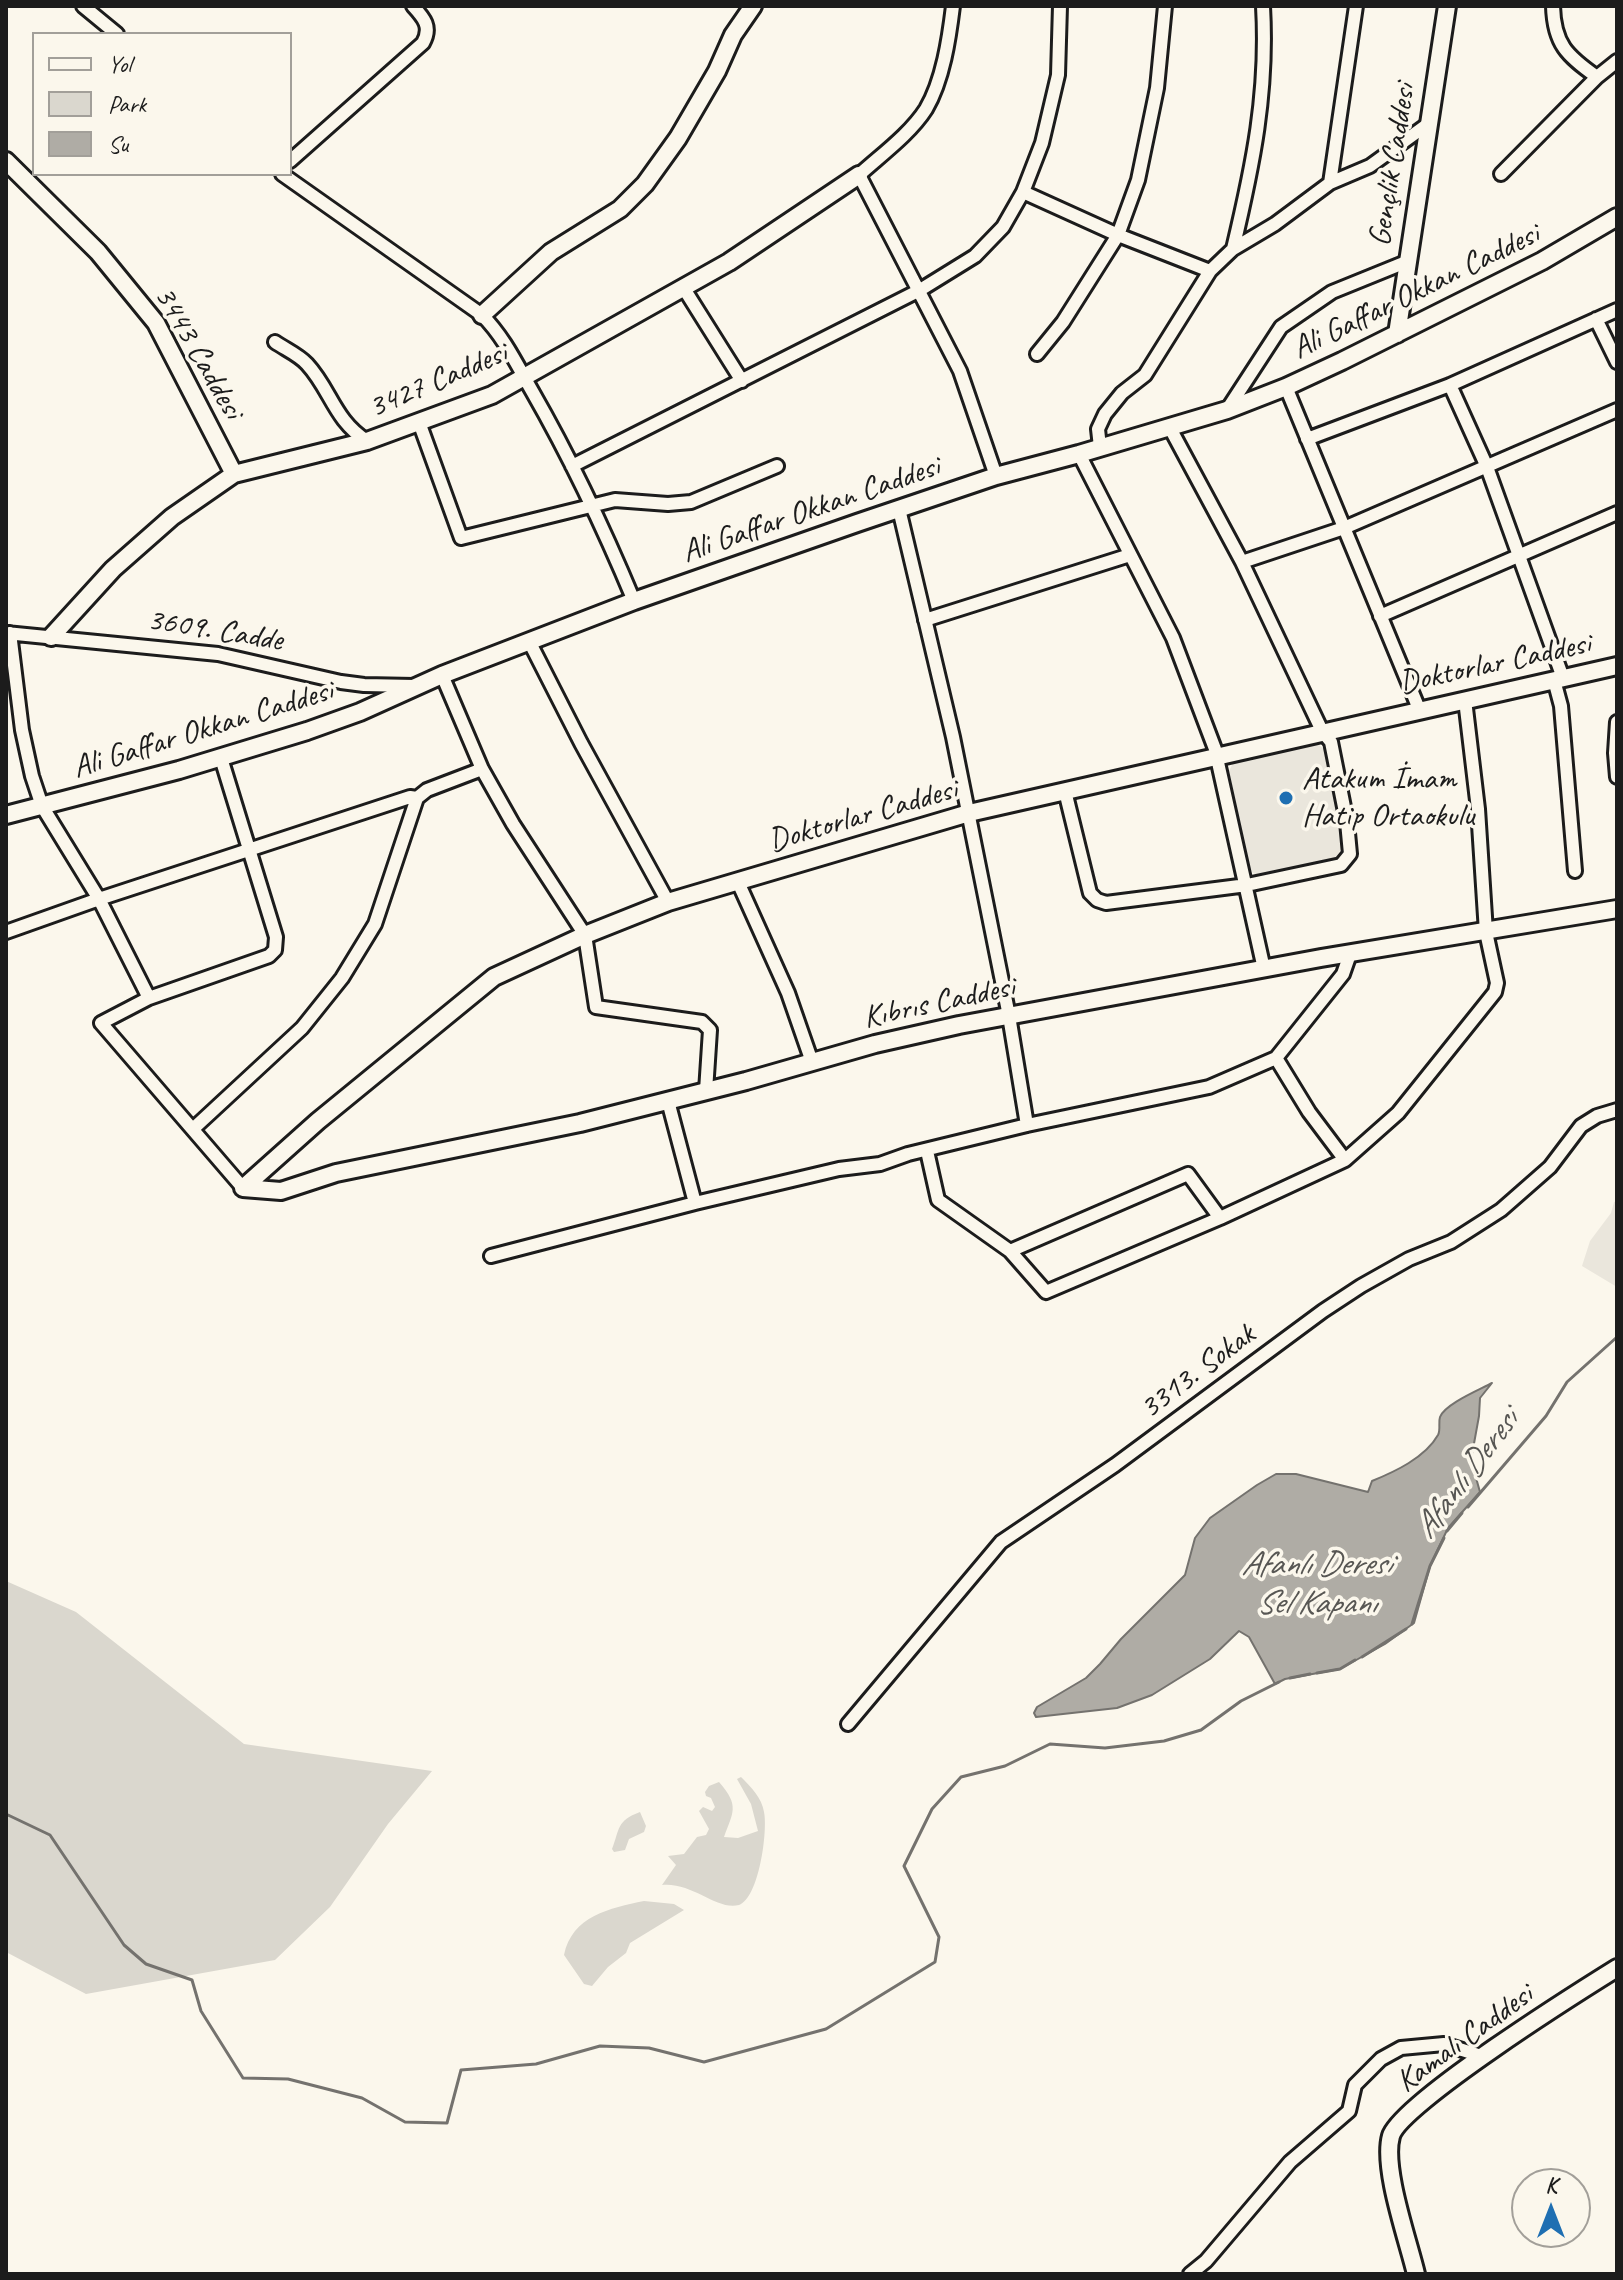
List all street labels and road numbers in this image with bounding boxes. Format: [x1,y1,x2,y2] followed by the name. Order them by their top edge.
[1361,81,1425,249] street label: Gençlik Caddesi
[1286,216,1546,368] street label: Ali Gaffar Okkan Caddesi
[145,280,251,426] street label: 3443 Caddesi
[363,335,513,427] street label: 3427 Caddesi
[677,448,945,572] street label: Ali Gaffar Okkan Caddesi
[145,601,285,661] street label: 3609. Cadde
[1396,625,1594,703] street label: Doktorlar Caddesi
[68,672,338,788] street label: Ali Gaffar Okkan Caddesi
[764,771,962,861] street label: Doktorlar Caddesi
[860,968,1018,1038] street label: Kıbrıs Caddesi
[1133,1316,1263,1428] street label: 3313. Sokak
[1389,1976,1541,2102] street label: Kamalı Caddesi

